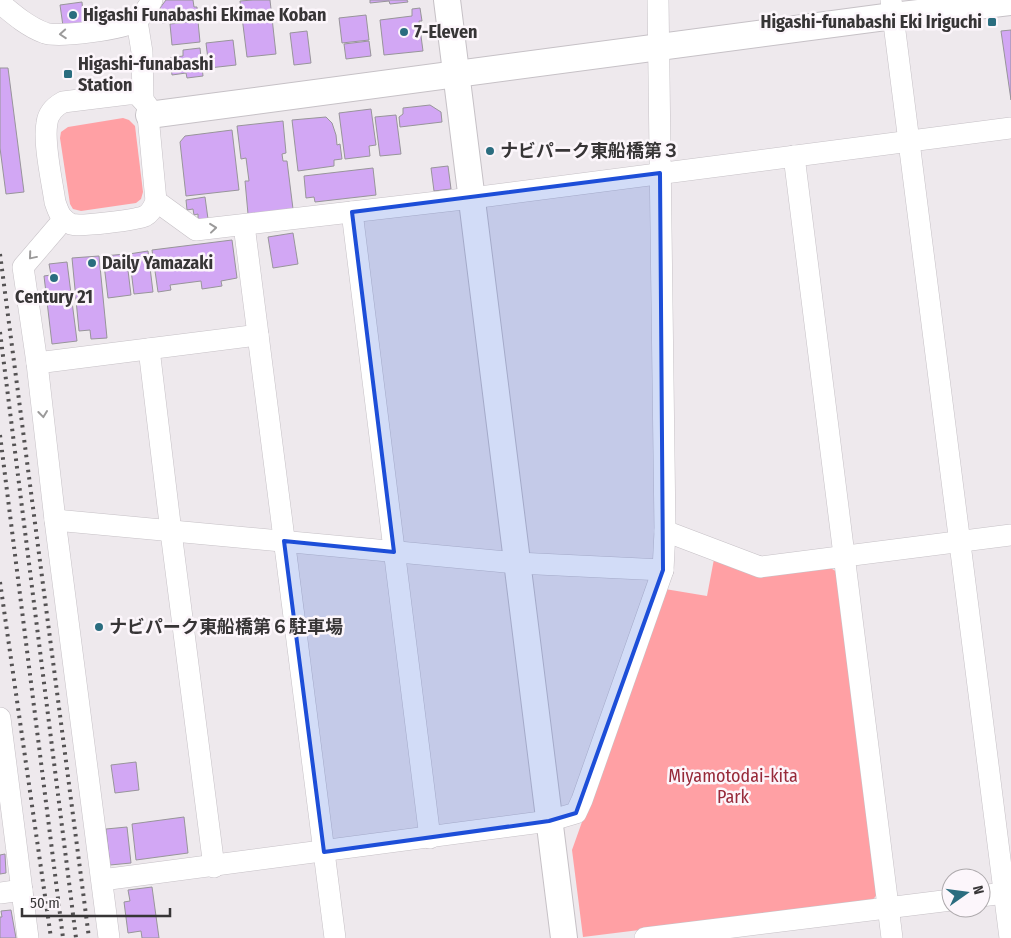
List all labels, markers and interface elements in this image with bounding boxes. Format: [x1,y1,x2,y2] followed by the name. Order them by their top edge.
[83,4,327,26] place label: Higashi Funabashi Ekimae Koban
[67,9,79,21] marker: Higashi Funabashi Ekimae Koban
[761,11,982,33] place label: Higashi-funabashi Eki Iriguchi
[986,16,998,28] marker: Higashi-funabashi Eki Iriguchi
[414,21,477,43] place label: 7-Eleven
[398,26,410,38] marker: 7-Eleven
[59,28,67,39] one-way arrow
[78,53,213,96] place label: Higashi-funabashi Station
[62,68,74,80] marker: Higashi-funabashi Station
[500,140,680,162] place label: ナビパーク東船橋第３
[484,145,496,157] marker: ナビパーク東船橋第３
[209,223,217,234] one-way arrow
[29,251,38,260] one-way arrow
[102,252,213,274] place label: Daily Yamazaki
[86,257,98,269] marker: Daily Yamazaki
[48,272,60,284] marker: Century 21
[15,286,93,308] place label: Century 21
[37,411,48,419] one-way arrow
[109,616,343,638] place label: ナビパーク東船橋第６駐車場
[93,621,105,633] marker: ナビパーク東船橋第６駐車場
[668,765,798,808] park label: Miyamotodai-kita Park
[941,868,991,918] north arrow
[969,884,987,896] text: N
[22,886,170,918] scale bar
[30,894,60,912] text: 50 m

